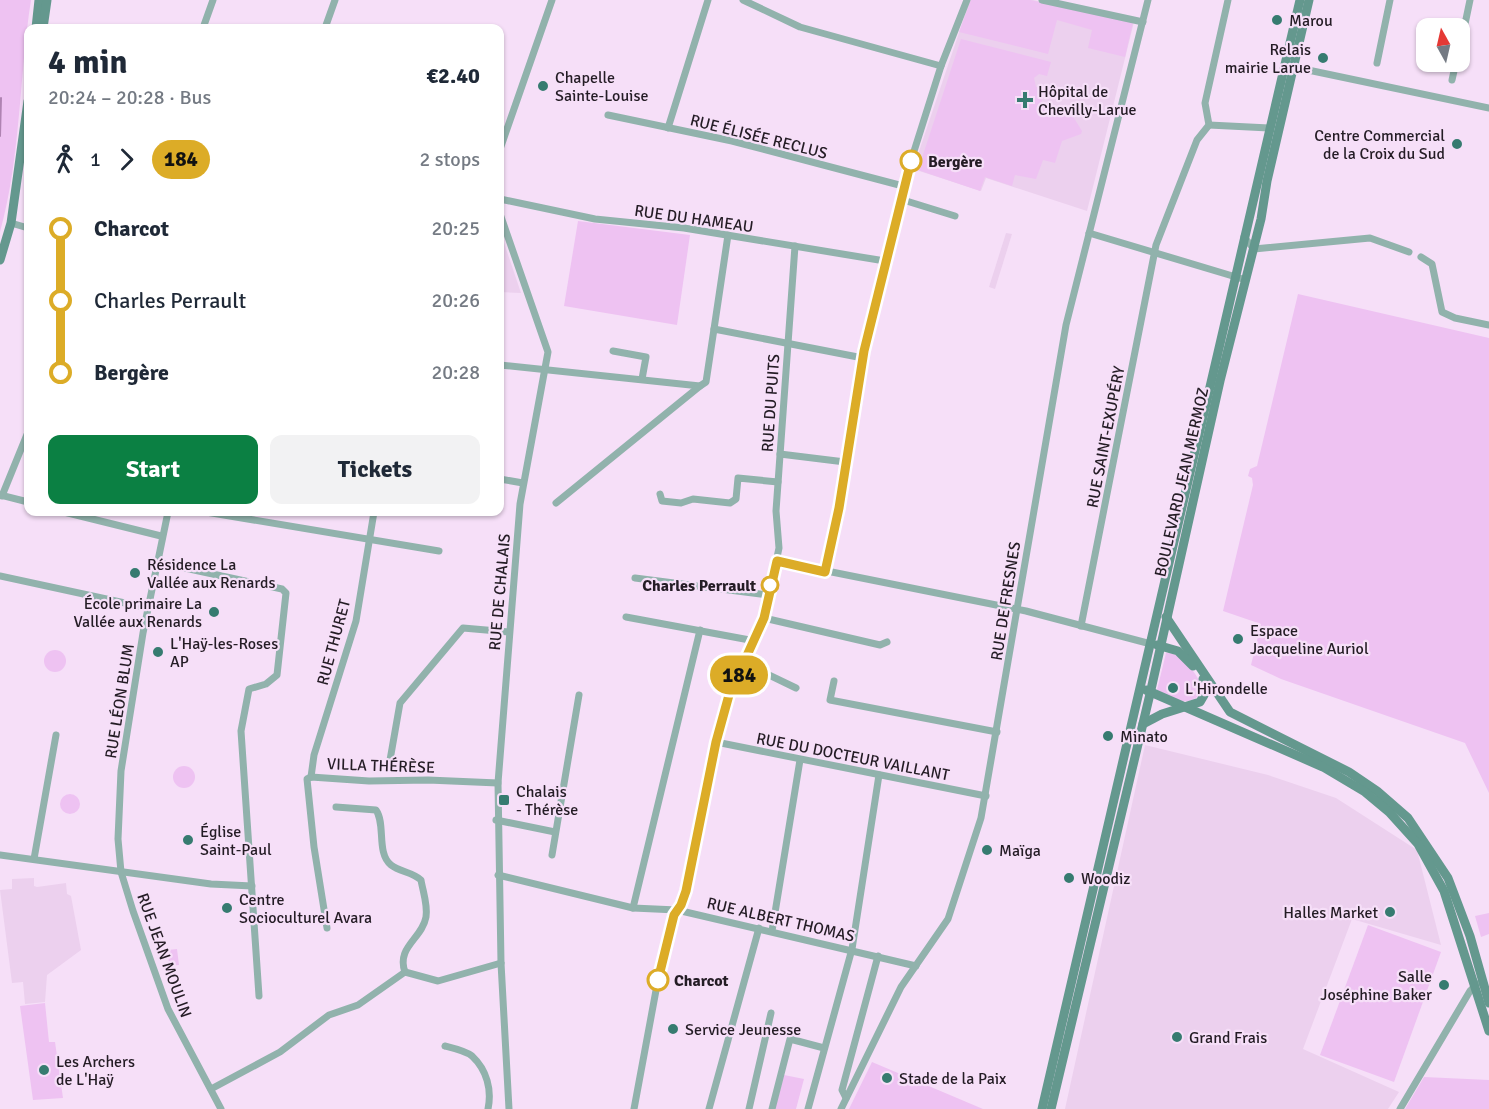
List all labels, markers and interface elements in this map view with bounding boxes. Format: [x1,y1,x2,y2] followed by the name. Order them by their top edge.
[1289,11,1333,31] place label: Marou
[1270,13,1284,27] marker: Marou
[1416,18,1470,72] north arrow
[1416,18,1470,72] map controls
[1225,40,1311,78] place label: Relais mairie Larue
[48,42,128,83] text: 4 min
[1316,51,1330,65] marker: Relais mairie Larue
[426,62,480,89] text: €2.40
[555,68,648,106] place label: Chapelle Sainte-Louise
[536,79,550,93] marker: Chapelle Sainte-Louise
[1038,82,1137,120] place label: Hôpital de Chevilly-Larue
[48,85,211,110] text: 20:24 – 20:28 · Bus
[1016,91,1034,109] marker: Hôpital de Chevilly-Larue
[688,110,830,164] street label: RUE ÉLISÉE RECLUS
[1314,126,1445,164] place label: Centre Commercial de la Croix du Sud
[1450,137,1464,151] marker: Centre Commercial de la Croix du Sud
[48,143,81,176] icon: walk
[110,143,143,176] icon: forward
[164,146,198,172] text: 184
[90,147,101,172] text: 1
[419,147,480,172] text: 2 stops
[900,150,922,172] marker: Bergère
[928,152,983,172] place label: Bergère
[633,201,755,237] street label: RUE DU HAMEAU
[94,215,169,242] text: Charcot
[431,216,480,241] text: 20:25
[94,287,246,314] text: Charles Perrault
[431,288,480,313] text: 20:26
[758,353,784,453] street label: RUE DU PUITS
[94,359,169,386] text: Bergère
[431,360,480,385] text: 20:28
[1082,365,1130,510] street label: RUE SAINT-EXUPÉRY
[1150,386,1214,579] street label: BOULEVARD JEAN MERMOZ
[48,435,258,504] button: Start
[270,435,480,504] button: Tickets
[485,533,515,651] street label: RUE DE CHALAIS
[987,540,1025,662] street label: RUE DE FRESNES
[147,555,276,593] place label: Résidence La Vallée aux Renards
[128,566,142,580] marker: Résidence La Vallée aux Renards
[642,576,756,596] place label: Charles Perrault
[761,576,779,594] marker: Charles Perrault
[74,594,202,632] place label: École primaire La Vallée aux Renards
[313,597,355,688] street label: RUE THURET
[207,605,221,619] marker: École primaire La Vallée aux Renards
[1250,621,1369,659] place label: Espace Jacqueline Auriol
[1231,632,1245,646] marker: Espace Jacqueline Auriol
[170,634,278,672] place label: L'Haÿ-les-Roses AP
[101,642,139,760] street label: RUE LÉON BLUM
[151,645,165,659] marker: L'Haÿ-les-Roses AP
[704,656,774,694] line badge: 184
[722,662,756,688] text: 184
[1185,679,1268,699] place label: L'Hirondelle
[1166,681,1180,695] marker: L'Hirondelle
[1120,727,1168,747] place label: Minato
[755,728,951,786] street label: RUE DU DOCTEUR VAILLANT
[1101,729,1115,743] marker: Minato
[327,754,435,778] street label: VILLA THÉRÈSE
[516,782,578,820] place label: Chalais - Thérèse
[497,793,511,807] marker: Chalais - Thérèse
[200,822,272,860] place label: Église Saint-Paul
[181,833,195,847] marker: Église Saint-Paul
[999,841,1041,861] place label: Maïga
[980,843,994,857] marker: Maïga
[1081,869,1131,889] place label: Woodiz
[1062,871,1076,885] marker: Woodiz
[132,890,196,1020] street label: RUE JEAN MOULIN
[239,890,372,928] place label: Centre Socioculturel Avara
[705,893,857,947] street label: RUE ALBERT THOMAS
[220,901,234,915] marker: Centre Socioculturel Avara
[1283,903,1378,923] place label: Halles Market
[1383,905,1397,919] marker: Halles Market
[1320,967,1432,1005] place label: Salle Joséphine Baker
[647,969,669,991] marker: Charcot
[674,971,729,991] place label: Charcot
[1437,978,1451,992] marker: Salle Joséphine Baker
[685,1020,801,1040] place label: Service Jeunesse
[666,1022,680,1036] marker: Service Jeunesse
[1189,1028,1267,1048] place label: Grand Frais
[1170,1030,1184,1044] marker: Grand Frais
[56,1052,135,1090] place label: Les Archers de L'Haÿ
[37,1063,51,1077] marker: Les Archers de L'Haÿ
[899,1069,1007,1089] place label: Stade de la Paix
[880,1071,894,1085] marker: Stade de la Paix

